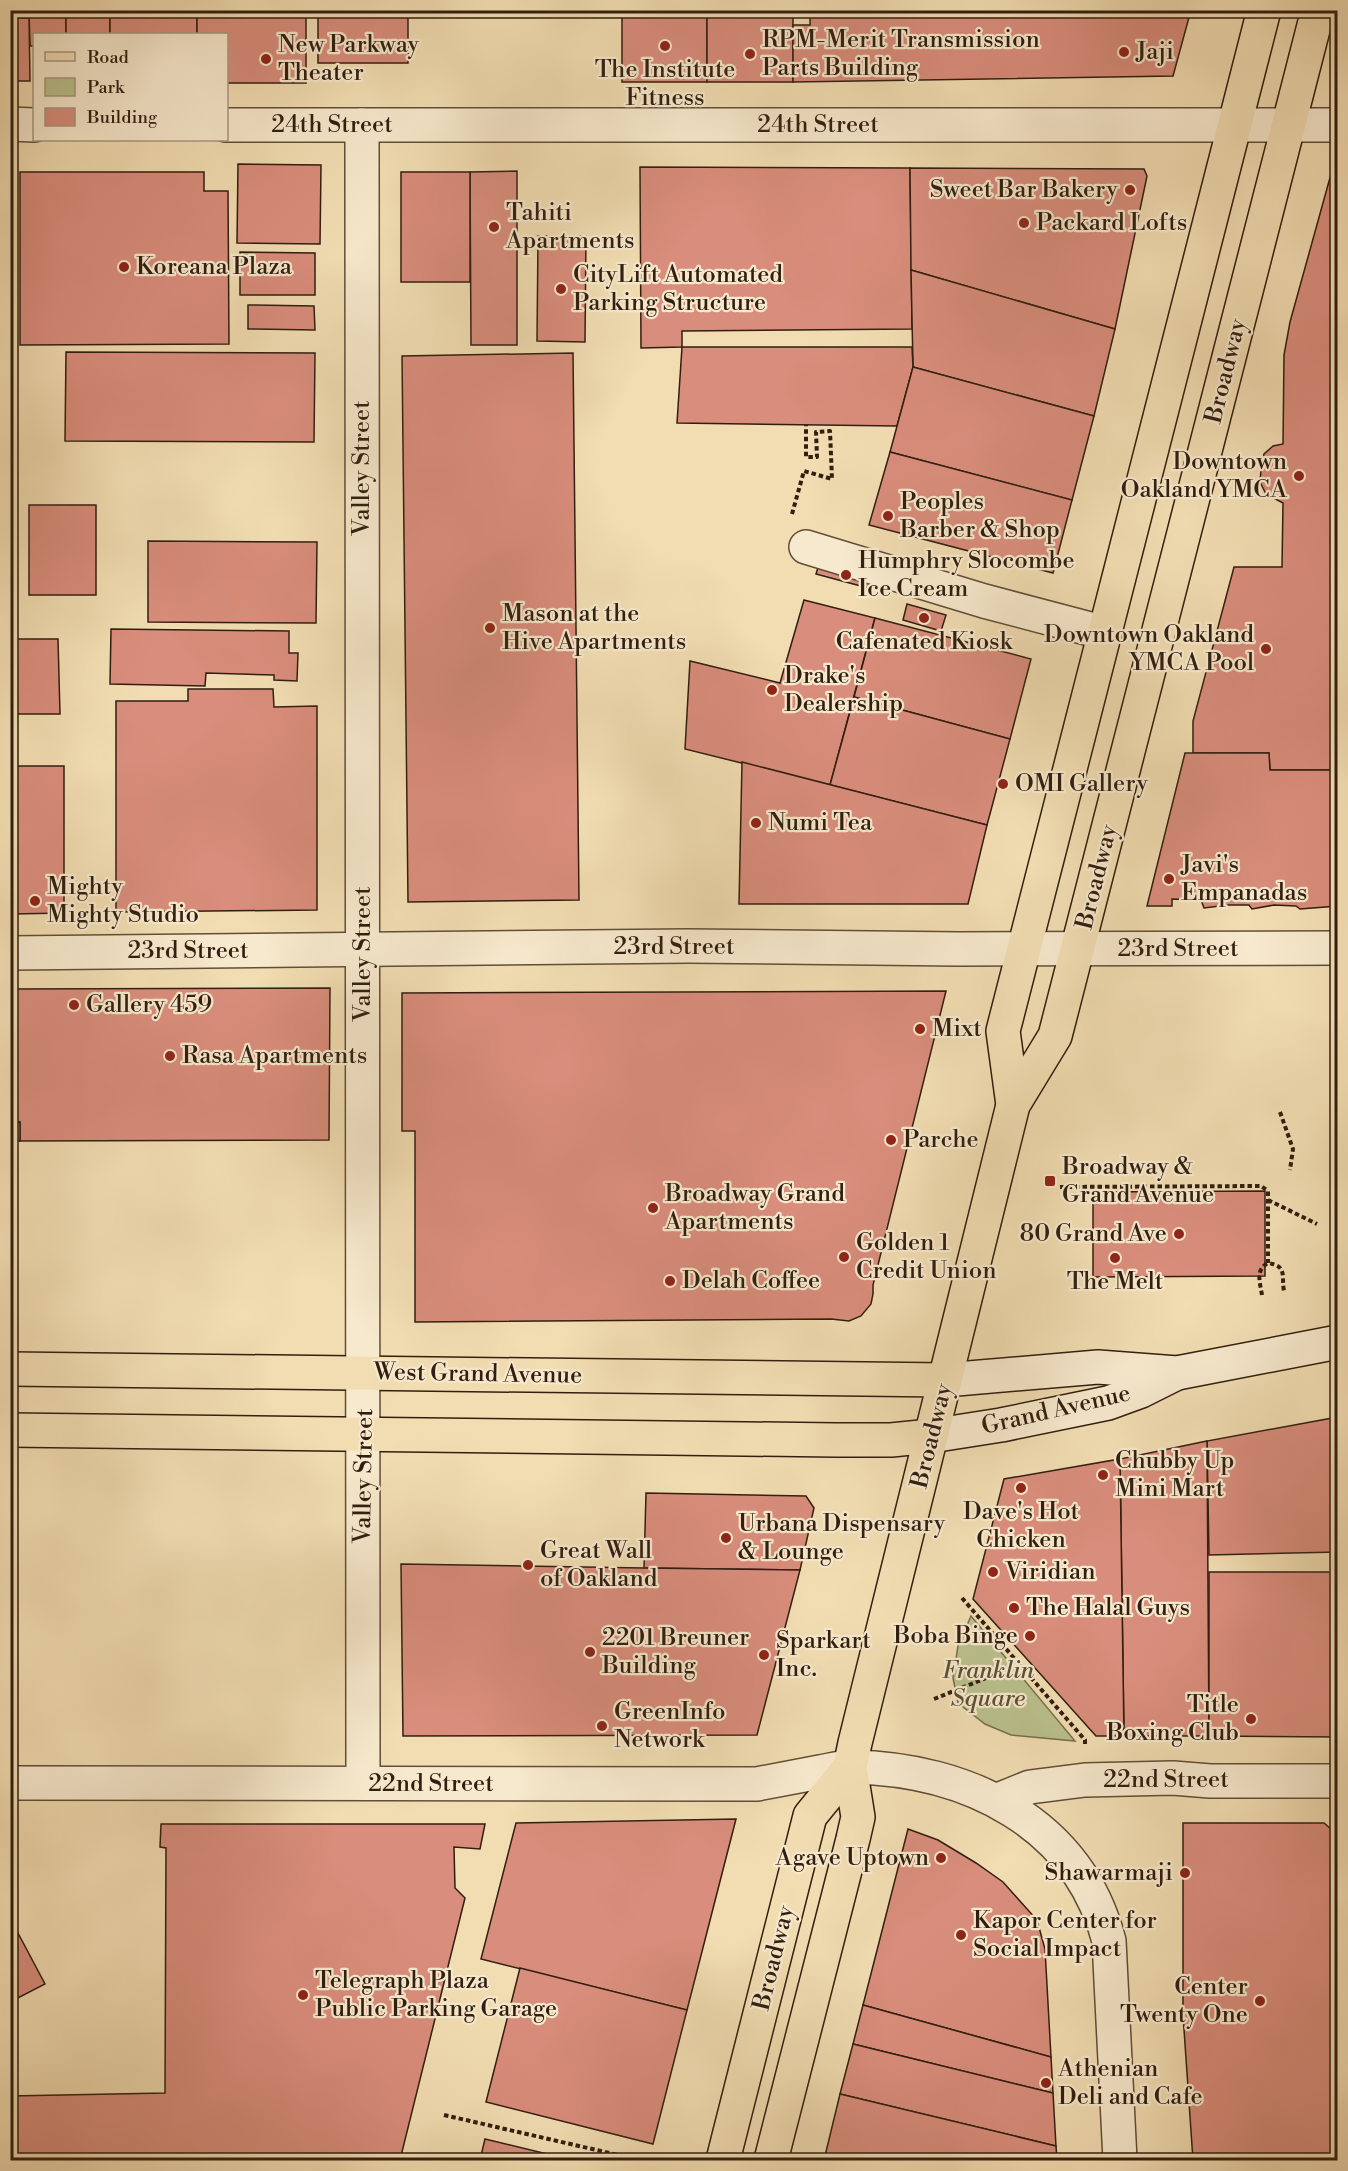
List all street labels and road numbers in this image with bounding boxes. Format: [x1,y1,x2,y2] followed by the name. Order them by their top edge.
[271,110,393,140] street label: 24th Street
[757,110,879,140] street label: 24th Street
[1198,315,1254,427] street label: Broadway
[347,400,377,537] street label: Valley Street
[1069,821,1125,933] street label: Broadway
[348,886,378,1023] street label: Valley Street
[614,932,735,962] street label: 23rd Street
[1118,934,1239,964] street label: 23rd Street
[128,936,249,966] street label: 23rd Street
[372,1357,583,1391] street label: West Grand Avenue
[979,1378,1133,1442] street label: Grand Avenue
[904,1380,960,1492] street label: Broadway
[348,1408,380,1545] street label: Valley Street
[1103,1765,1229,1795] street label: 22nd Street
[368,1769,494,1799] street label: 22nd Street
[746,1902,802,2014] street label: Broadway

